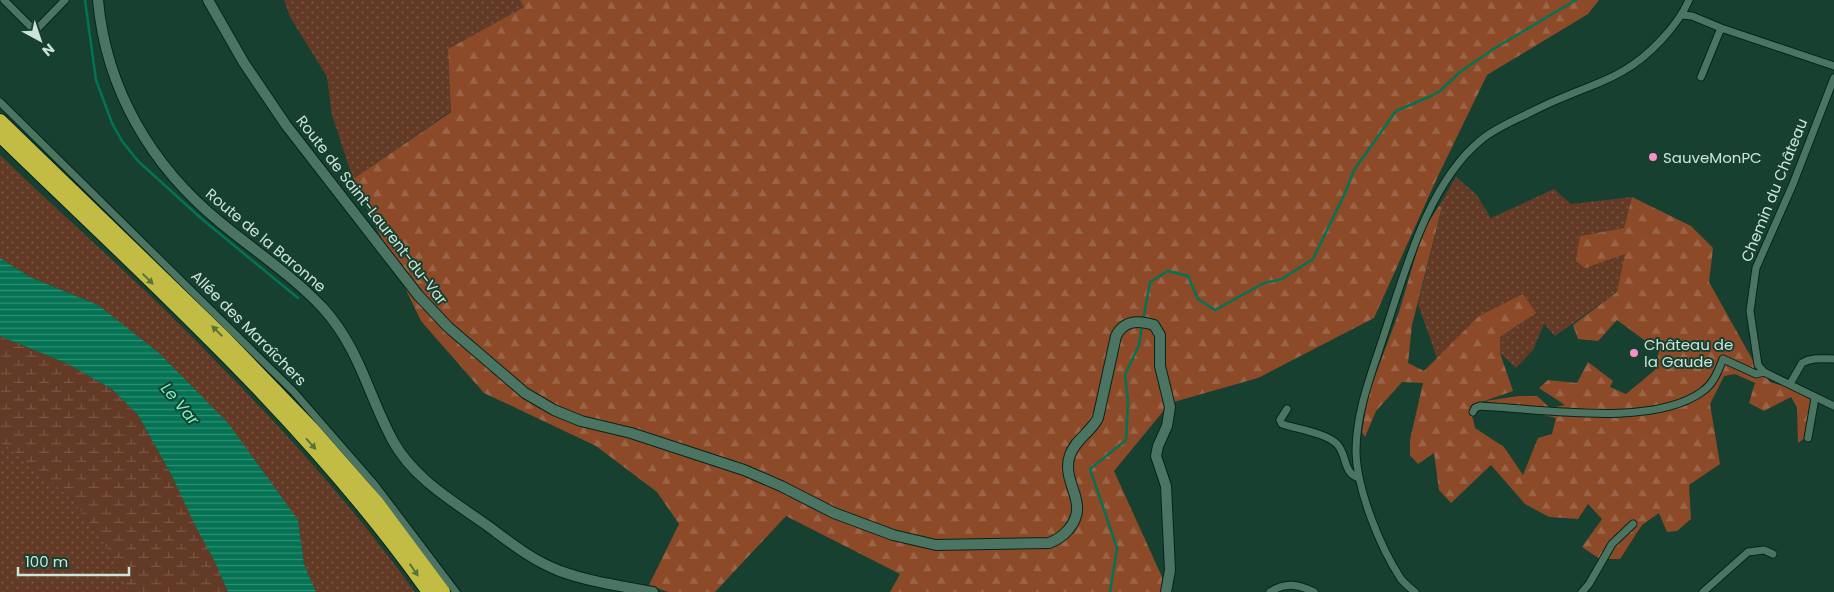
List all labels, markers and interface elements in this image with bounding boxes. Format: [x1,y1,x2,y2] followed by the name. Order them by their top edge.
[15,15,65,65] north arrow
[38,39,59,61] text: N
[291,111,453,309] street label: Route de Saint-Laurent-du-Var
[1736,115,1812,265] street label: Chemin du Château
[1663,147,1762,168] place label: SauveMonPC
[1647,151,1659,163] marker: SauveMonPC
[201,183,331,297] street label: Route de la Baronne
[187,266,311,390] street label: Allée des Maraîchers
[142,273,154,285] one-way arrow
[211,325,223,337] one-way arrow
[1644,334,1733,372] place label: Château de la Gaude
[1628,347,1640,359] marker: Château de la Gaude
[155,378,205,431] water label: Le Var
[306,438,317,451] one-way arrow
[18,544,129,576] scale bar
[25,551,68,572] text: 100 m
[409,563,419,577] one-way arrow

